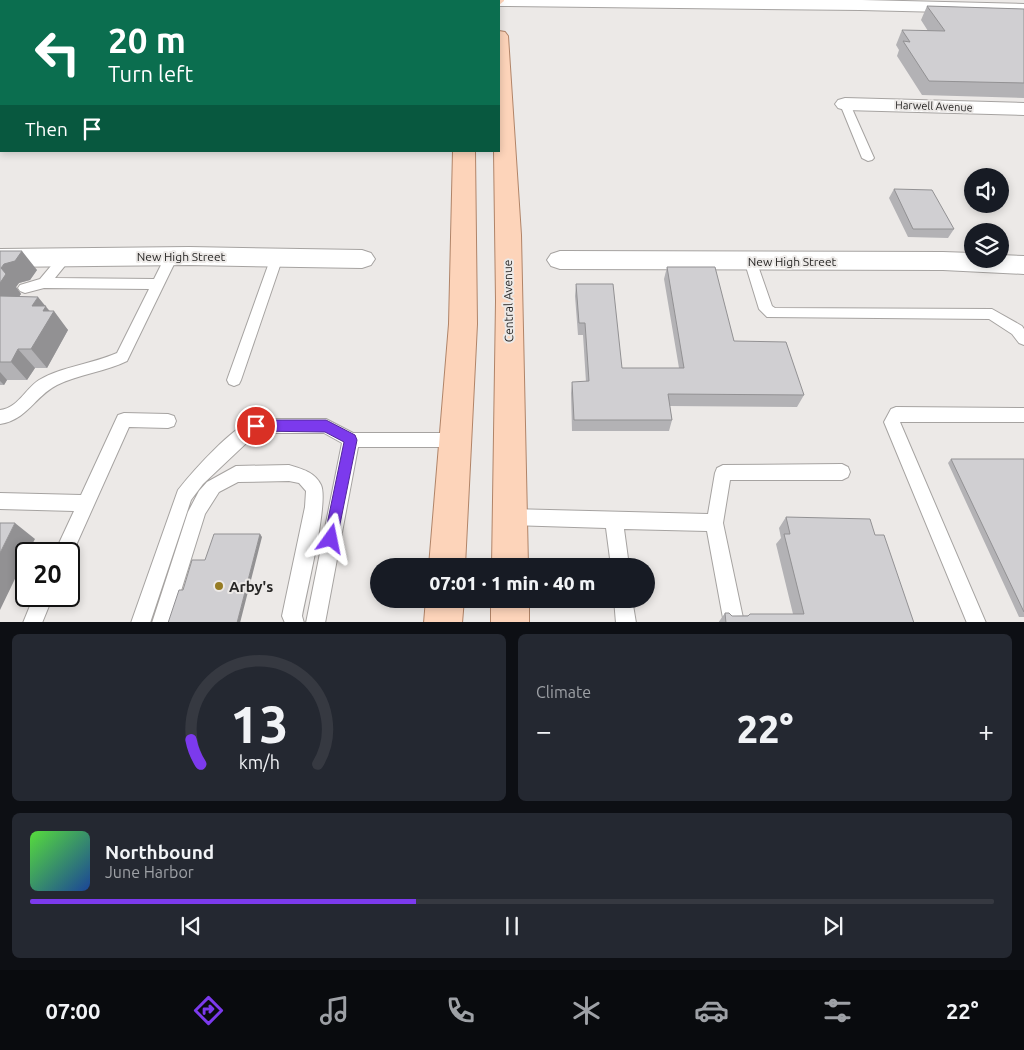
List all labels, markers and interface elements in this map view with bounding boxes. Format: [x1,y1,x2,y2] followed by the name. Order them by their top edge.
[25,20,90,85] icon: left
[108,20,186,60] text: 20 m
[108,61,193,86] text: Turn left
[895,99,973,113] street label: Harwell Avenue
[78,115,106,143] icon: arrive
[25,118,68,140] text: Then
[964,168,1009,268] map controls
[964,168,1009,213] button: sound
[964,223,1009,268] button: layers
[137,250,226,263] street label: New High Street
[748,255,837,268] street label: New High Street
[501,260,515,342] street label: Central Avenue
[235,405,277,447] pin
[242,412,270,440] icon: arrive
[304,512,356,564] position arrow
[15,542,80,607] speed limit sign: 20
[430,572,595,594] text: 07:01 · 1 min · 40 m
[229,578,273,595] place label: Arby's
[213,580,225,592] marker: Arby's
[536,683,591,701] text: Climate
[230,695,288,753] text: 13
[737,708,793,750] text: 22°
[536,715,552,746] text: −
[978,715,994,746] text: +
[238,752,280,772] text: km/h
[105,841,214,863] text: Northbound
[105,863,194,881] text: June Harbor
[177,912,205,940] icon: previous
[498,912,526,940] icon: pause
[819,912,847,940] icon: next
[191,993,226,1028] icon: directions
[317,993,352,1028] icon: music
[443,993,478,1028] icon: phone
[569,993,604,1028] icon: climate
[694,993,729,1028] icon: car
[820,993,855,1028] icon: filters
[45,998,100,1023] text: 07:00
[946,998,979,1023] text: 22°

